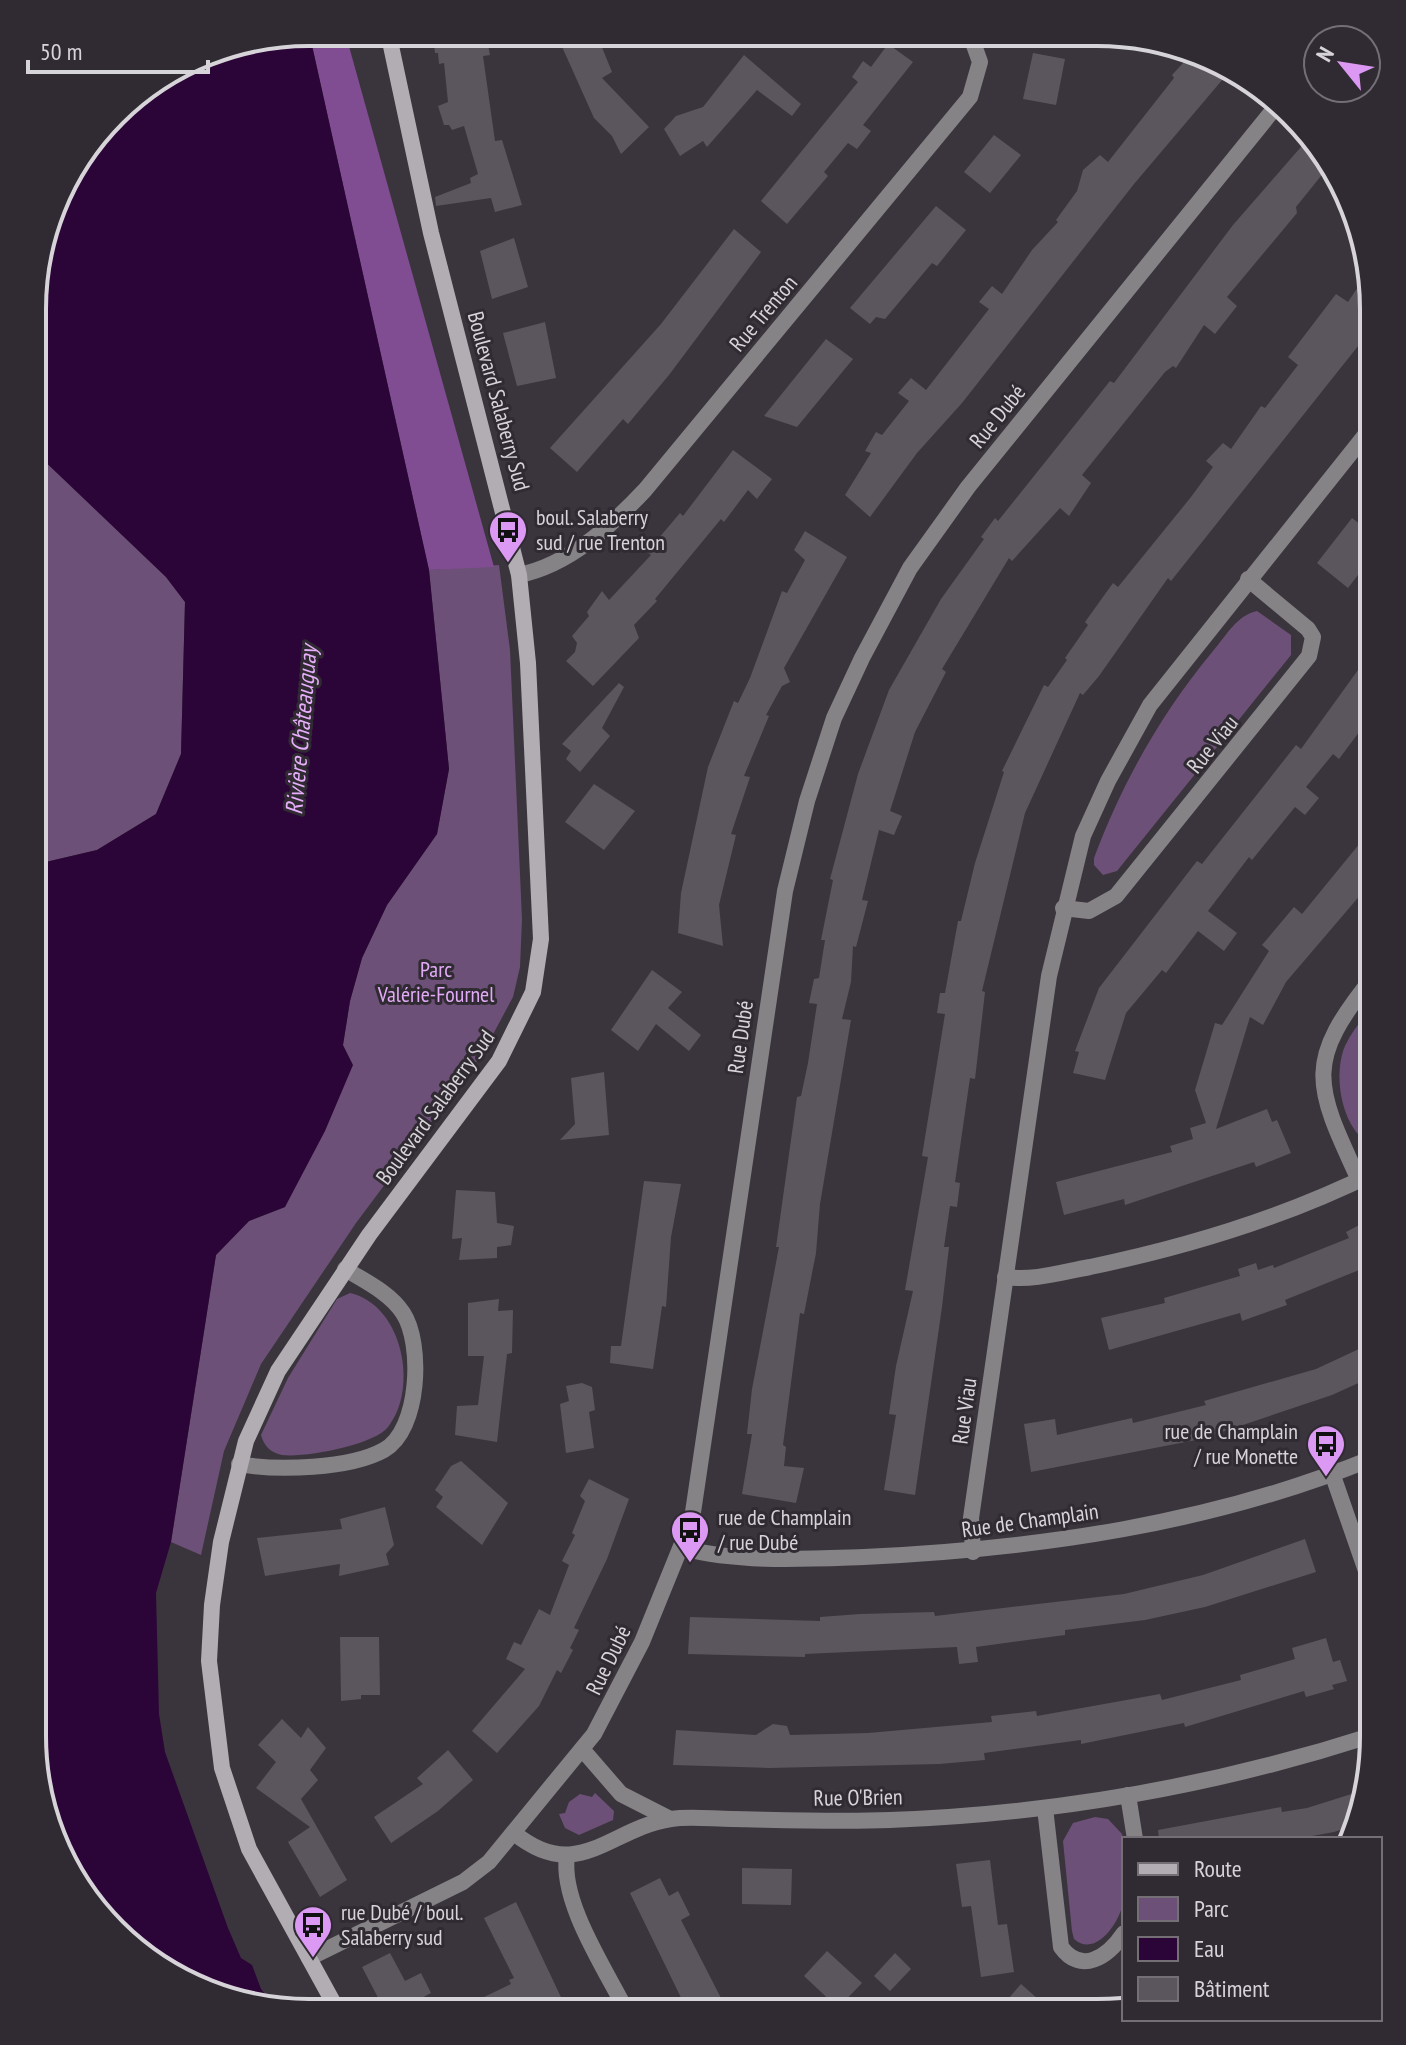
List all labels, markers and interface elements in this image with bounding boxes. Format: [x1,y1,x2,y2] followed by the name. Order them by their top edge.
[28,24,208,74] scale bar
[1302,24,1382,104] north arrow
[40,36,82,67] text: 50 m
[1310,42,1340,66] text: N
[723,269,803,357] street label: Rue Trenton
[462,308,536,494] street label: Boulevard Salaberry Sud
[963,379,1031,453] street label: Rue Dubé
[536,503,665,556] place label: boul. Salaberry sud / rue Trenton
[487,509,529,564] bus stop icon: boul. Salaberry sud / rue Trenton
[278,641,324,816] water label: Rivière Châteauguay
[1180,709,1244,779] street label: Rue Viau
[377,955,495,1008] park label: Parc Valérie-Fournel
[721,999,759,1075] street label: Rue Dubé
[369,1024,501,1190] street label: Boulevard Salaberry Sud
[945,1376,983,1446] street label: Rue Viau
[1165,1417,1298,1470] place label: rue de Champlain / rue Monette
[1305,1423,1347,1478] bus stop icon: rue de Champlain / rue Monette
[960,1497,1100,1543] street label: Rue de Champlain
[717,1503,851,1556] place label: rue de Champlain / rue Dubé
[669,1509,711,1564] bus stop icon: rue de Champlain / rue Dubé
[579,1621,637,1699] street label: Rue Dubé
[813,1782,903,1812] street label: Rue O'Brien
[1122,1837,1382,2021] legend
[1194,1853,1242,1884] text: Route
[1194,1893,1229,1924] text: Parc
[341,1898,464,1951] place label: rue Dubé / boul. Salaberry sud
[292,1904,334,1959] bus stop icon: rue Dubé / boul. Salaberry sud
[1194,1933,1224,1964] text: Eau
[1194,1973,1270,2004] text: Bâtiment

